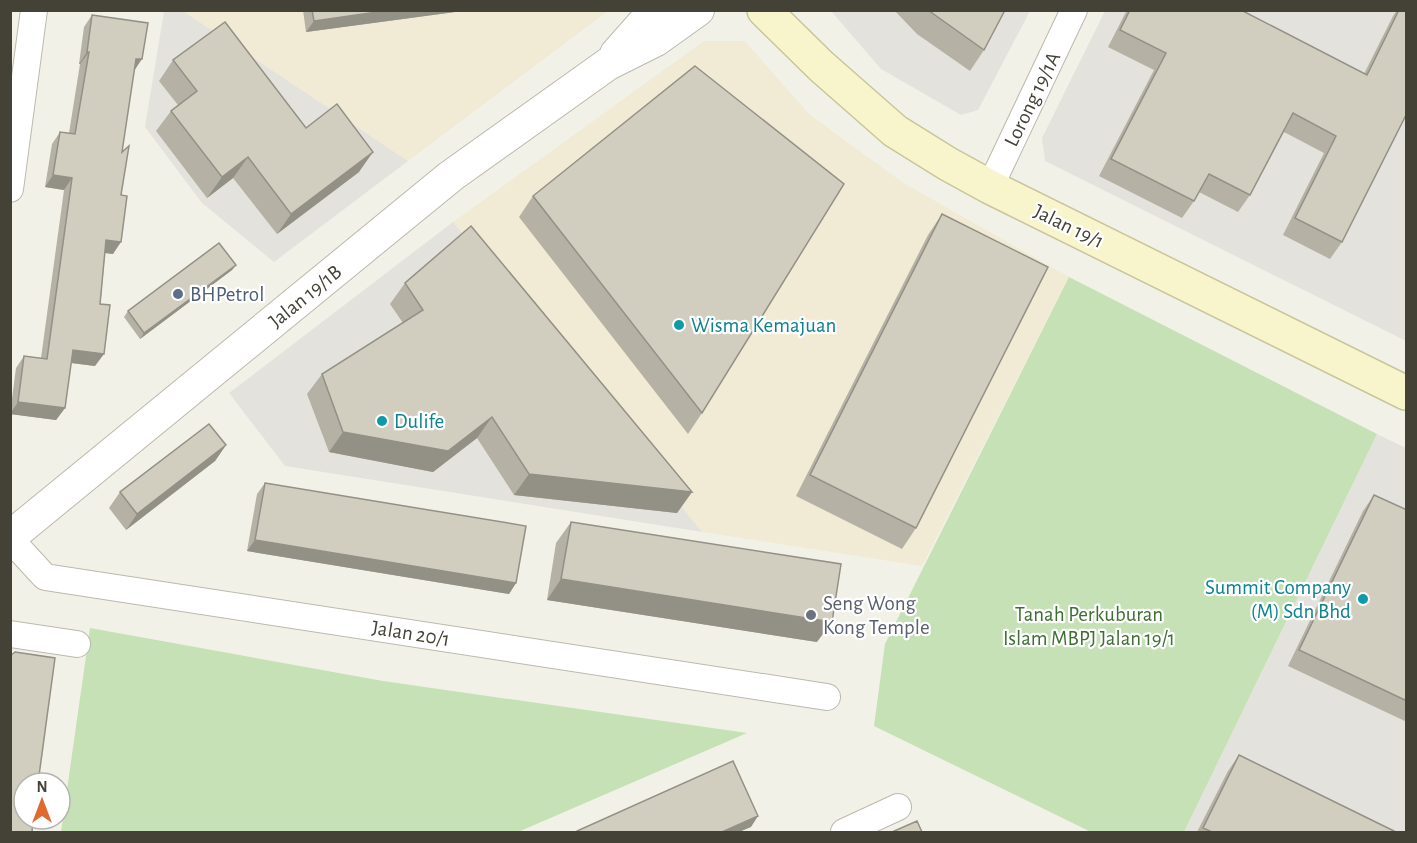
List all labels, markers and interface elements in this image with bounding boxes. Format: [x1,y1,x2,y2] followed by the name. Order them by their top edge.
[1001,49,1064,150] street label: Lorong 19/1A
[1030,201,1107,252] street label: Jalan 19/1
[265,261,345,332] street label: Jalan 19/1B
[190,284,264,305] place label: BHPetrol
[171,287,185,301] marker: BHPetrol
[691,315,836,336] place label: Wisma Kemajuan
[672,318,686,332] marker: Wisma Kemajuan
[394,411,444,432] place label: Dulife
[375,414,389,428] marker: Dulife
[1205,577,1351,622] place label: Summit Company (M) Sdn Bhd
[1356,592,1370,606] marker: Summit Company (M) Sdn Bhd
[823,593,930,638] place label: Seng Wong Kong Temple
[1003,604,1175,649] park label: Tanah Perkuburan Islam MBPJ Jalan 19/1
[804,608,818,622] marker: Seng Wong Kong Temple
[370,617,451,650] street label: Jalan 20/1
[12,771,72,831] north arrow
[36,779,48,795] text: N

